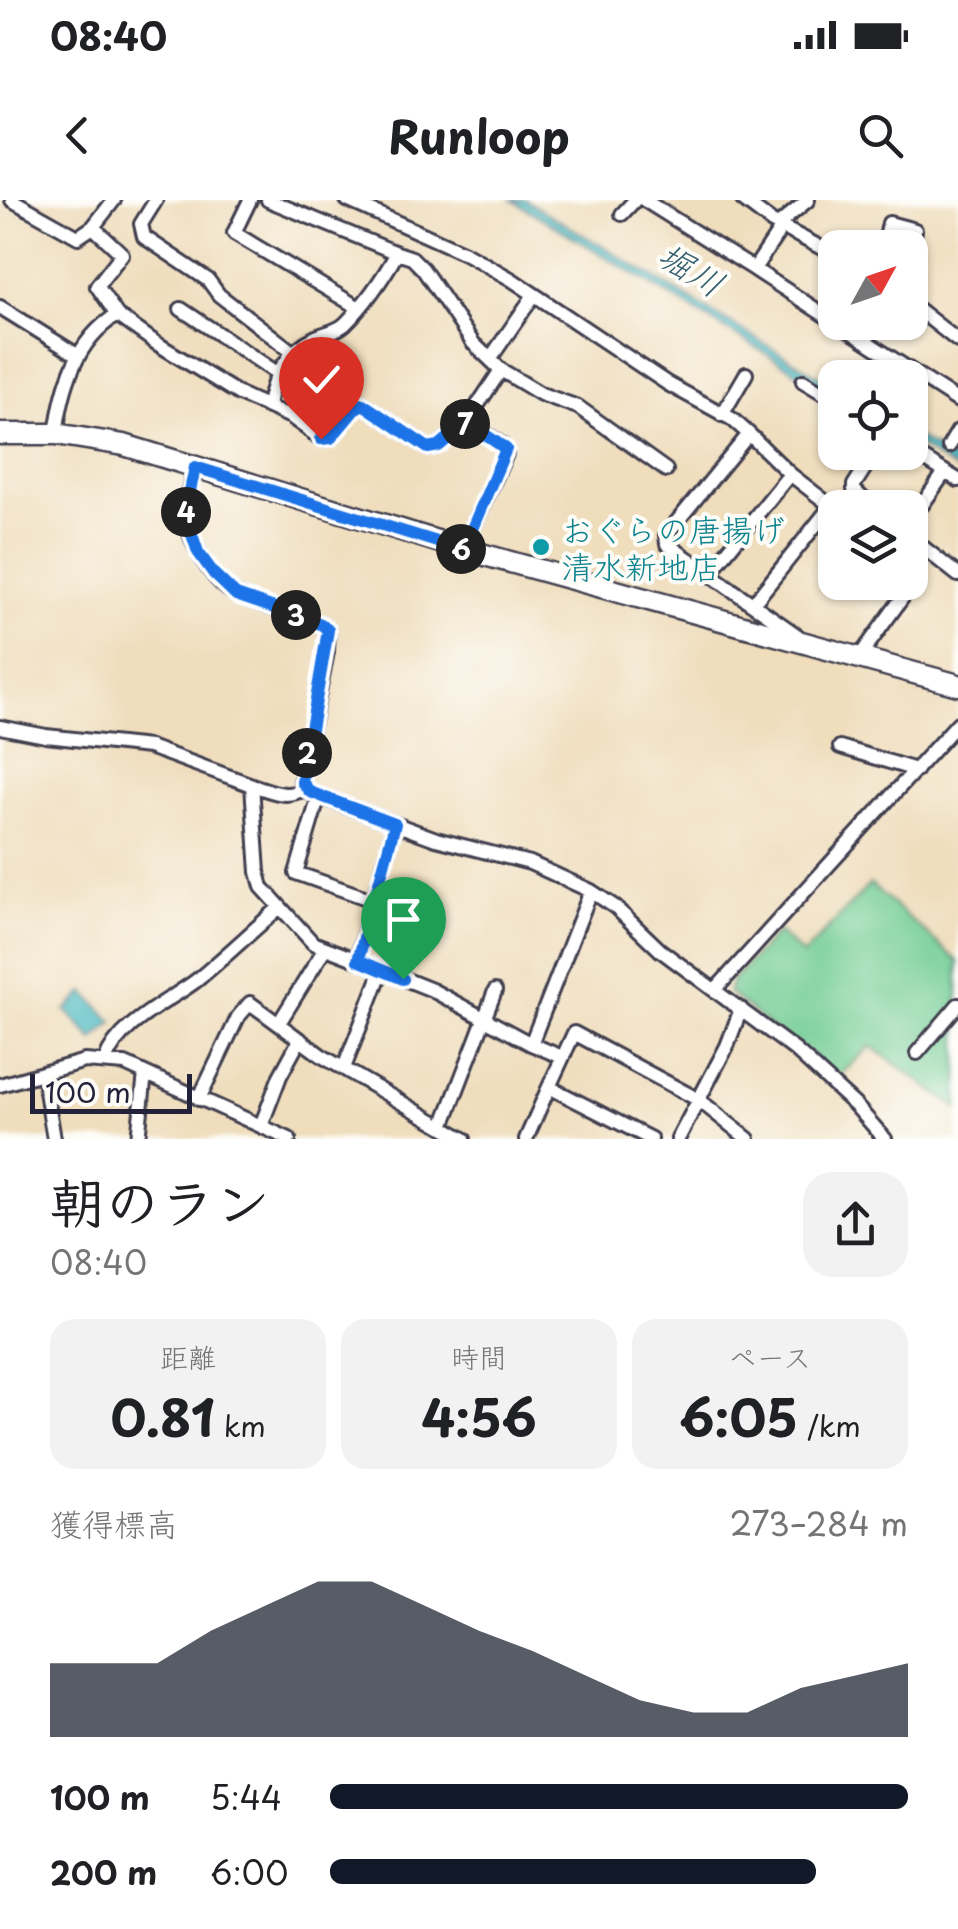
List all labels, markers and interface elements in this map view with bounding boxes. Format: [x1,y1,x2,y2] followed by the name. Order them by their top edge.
[50,7,167,64] text: 08:40
[388,101,570,169] text: Runloop
[50,108,105,163] icon: back
[853,108,908,163] icon: search
[648,227,736,309] water label: 堀川
[818,230,928,340] north arrow
[818,230,928,600] map controls
[279,337,364,440] pin
[294,352,349,407] icon: check
[818,360,928,470] button: locate
[440,399,490,449] pin: 7
[457,402,473,445] text: 7
[161,487,211,537] pin: 4
[176,490,196,533] text: 4
[818,490,928,600] button: layers
[561,505,785,590] place label: おぐらの唐揚げ 清水新地店
[436,524,486,574] pin: 6
[451,527,471,570] text: 6
[530,536,552,558] marker: おぐらの唐揚げ 清水新地店
[271,590,321,640] pin: 3
[287,593,305,636] text: 3
[282,728,332,778] pin: 2
[297,731,317,774] text: 2
[361,877,446,980] pin
[376,892,431,947] icon: arrive
[30,1069,192,1114] scale bar
[45,1070,131,1113] text: 100 m
[50,1159,270,1242] text: 朝のラン
[803,1172,908,1277] button: share
[50,1238,147,1286] text: 08:40
[160,1335,216,1378] text: 距離
[451,1335,507,1378] text: 時間
[729,1335,811,1378] text: ペース
[110,1378,215,1454] text: 0.81
[421,1378,537,1454] text: 4:56
[679,1378,798,1454] text: 6:05
[215,1404,266,1447] text: km
[798,1404,861,1447] text: /km
[50,1499,178,1547] text: 獲得標高
[730,1499,908,1547] text: 273–284 m
[50,1773,150,1821] text: 100 m
[210,1773,282,1821] text: 5:44
[50,1848,157,1896] text: 200 m
[210,1848,288,1896] text: 6:00

